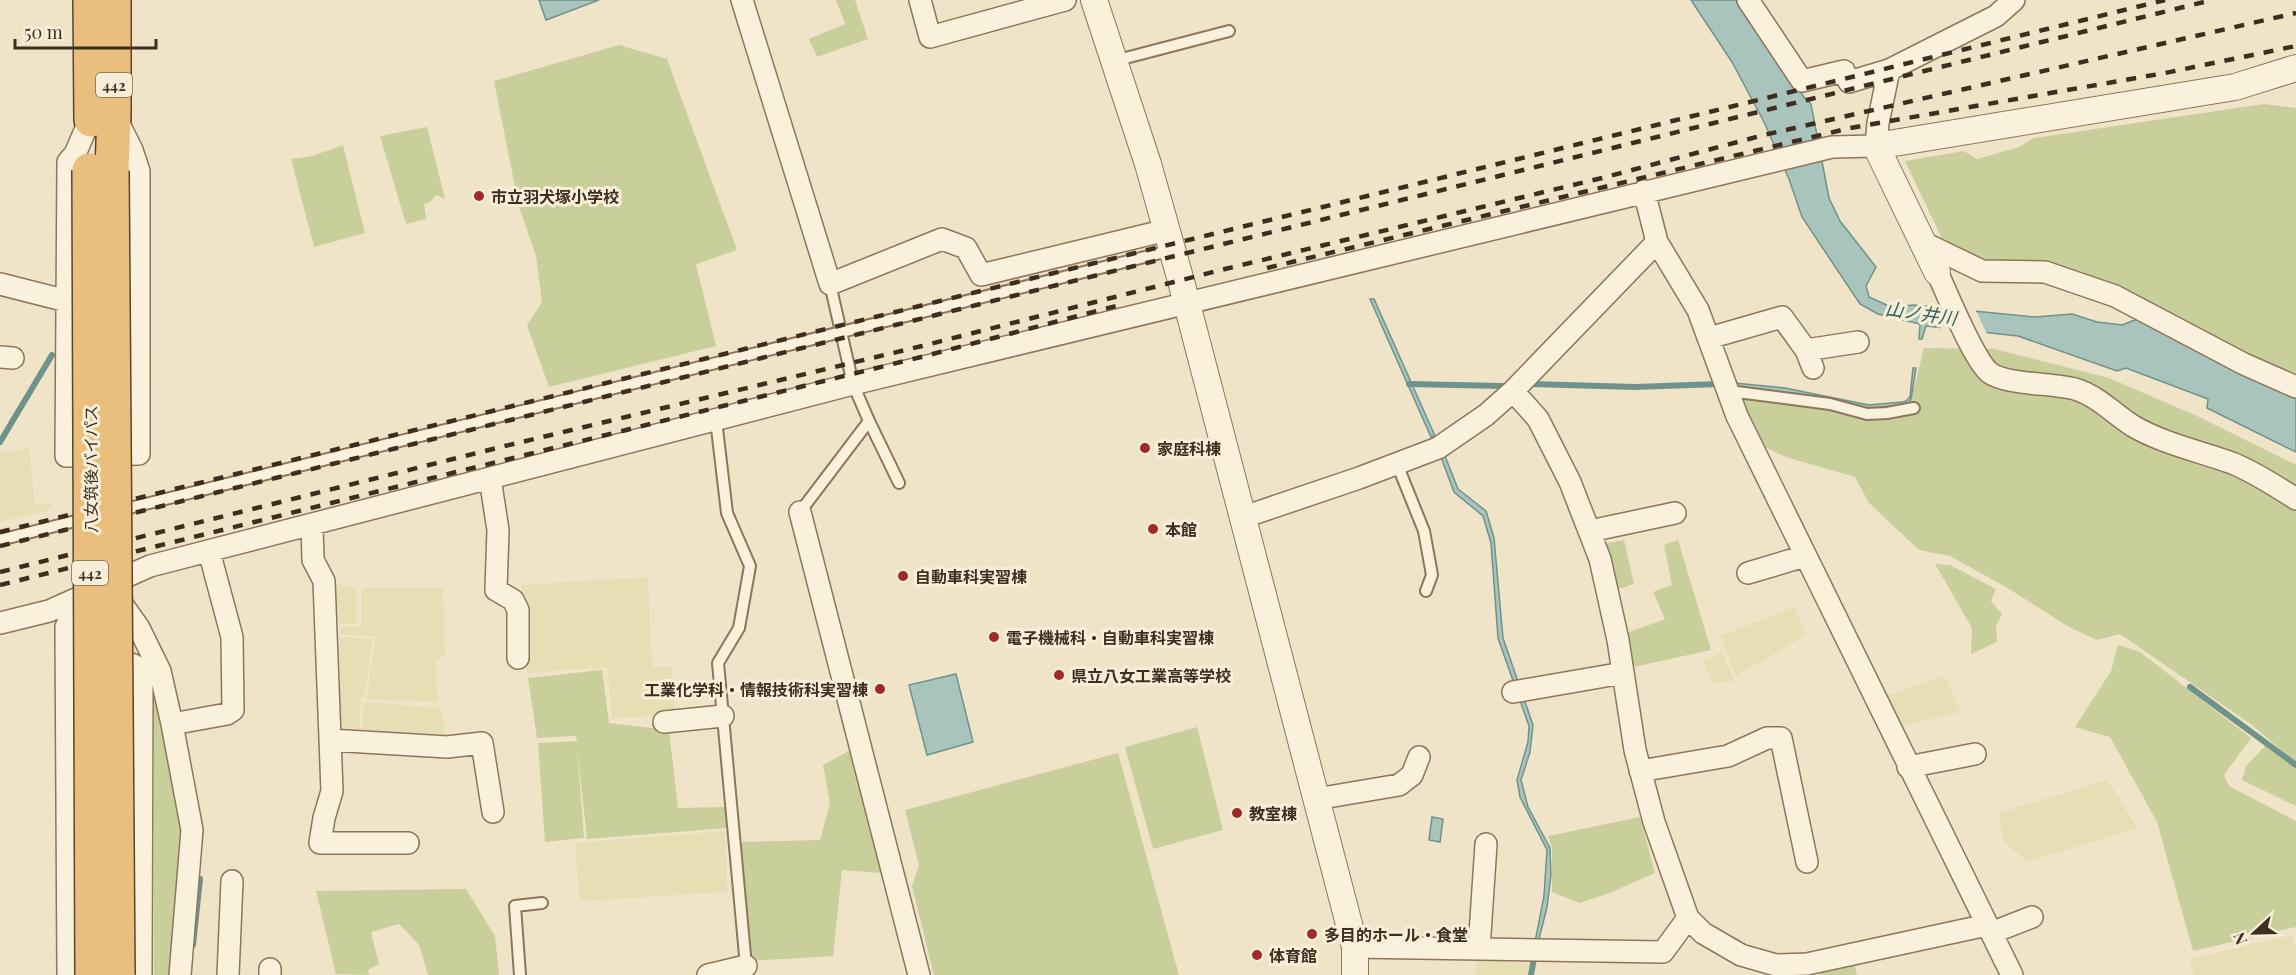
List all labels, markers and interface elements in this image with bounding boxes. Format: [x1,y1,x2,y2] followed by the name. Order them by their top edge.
[15,12,156,50] scale bar
[24,20,63,44] text: 50 m
[96,73,132,97] road number: 442
[491,186,619,207] place label: 市立羽犬塚小学校
[472,189,486,203] marker: 市立羽犬塚小学校
[1884,296,1960,330] water label: 山ノ井川
[80,405,101,533] street label: 八女筑後バイパス
[1157,438,1221,459] place label: 家庭科棟
[1138,441,1152,455] marker: 家庭科棟
[1165,519,1197,540] place label: 本館
[1146,522,1160,536] marker: 本館
[72,561,108,585] road number: 442
[915,566,1027,587] place label: 自動車科実習棟
[896,569,910,583] marker: 自動車科実習棟
[1006,627,1214,648] place label: 電子機械科・自動車科実習棟
[987,630,1001,644] marker: 電子機械科・自動車科実習棟
[1071,665,1231,686] place label: 県立八女工業高等学校
[1052,668,1066,682] marker: 県立八女工業高等学校
[644,679,868,700] place label: 工業化学科・情報技術科実習棟
[873,682,887,696] marker: 工業化学科・情報技術科実習棟
[1249,803,1297,824] place label: 教室棟
[1230,806,1244,820] marker: 教室棟
[2224,903,2284,963] north arrow
[1324,924,1468,945] place label: 多目的ホール・食堂
[1305,927,1319,941] marker: 多目的ホール・食堂
[2228,929,2252,948] text: N
[1269,945,1317,966] place label: 体育館
[1250,948,1264,962] marker: 体育館

